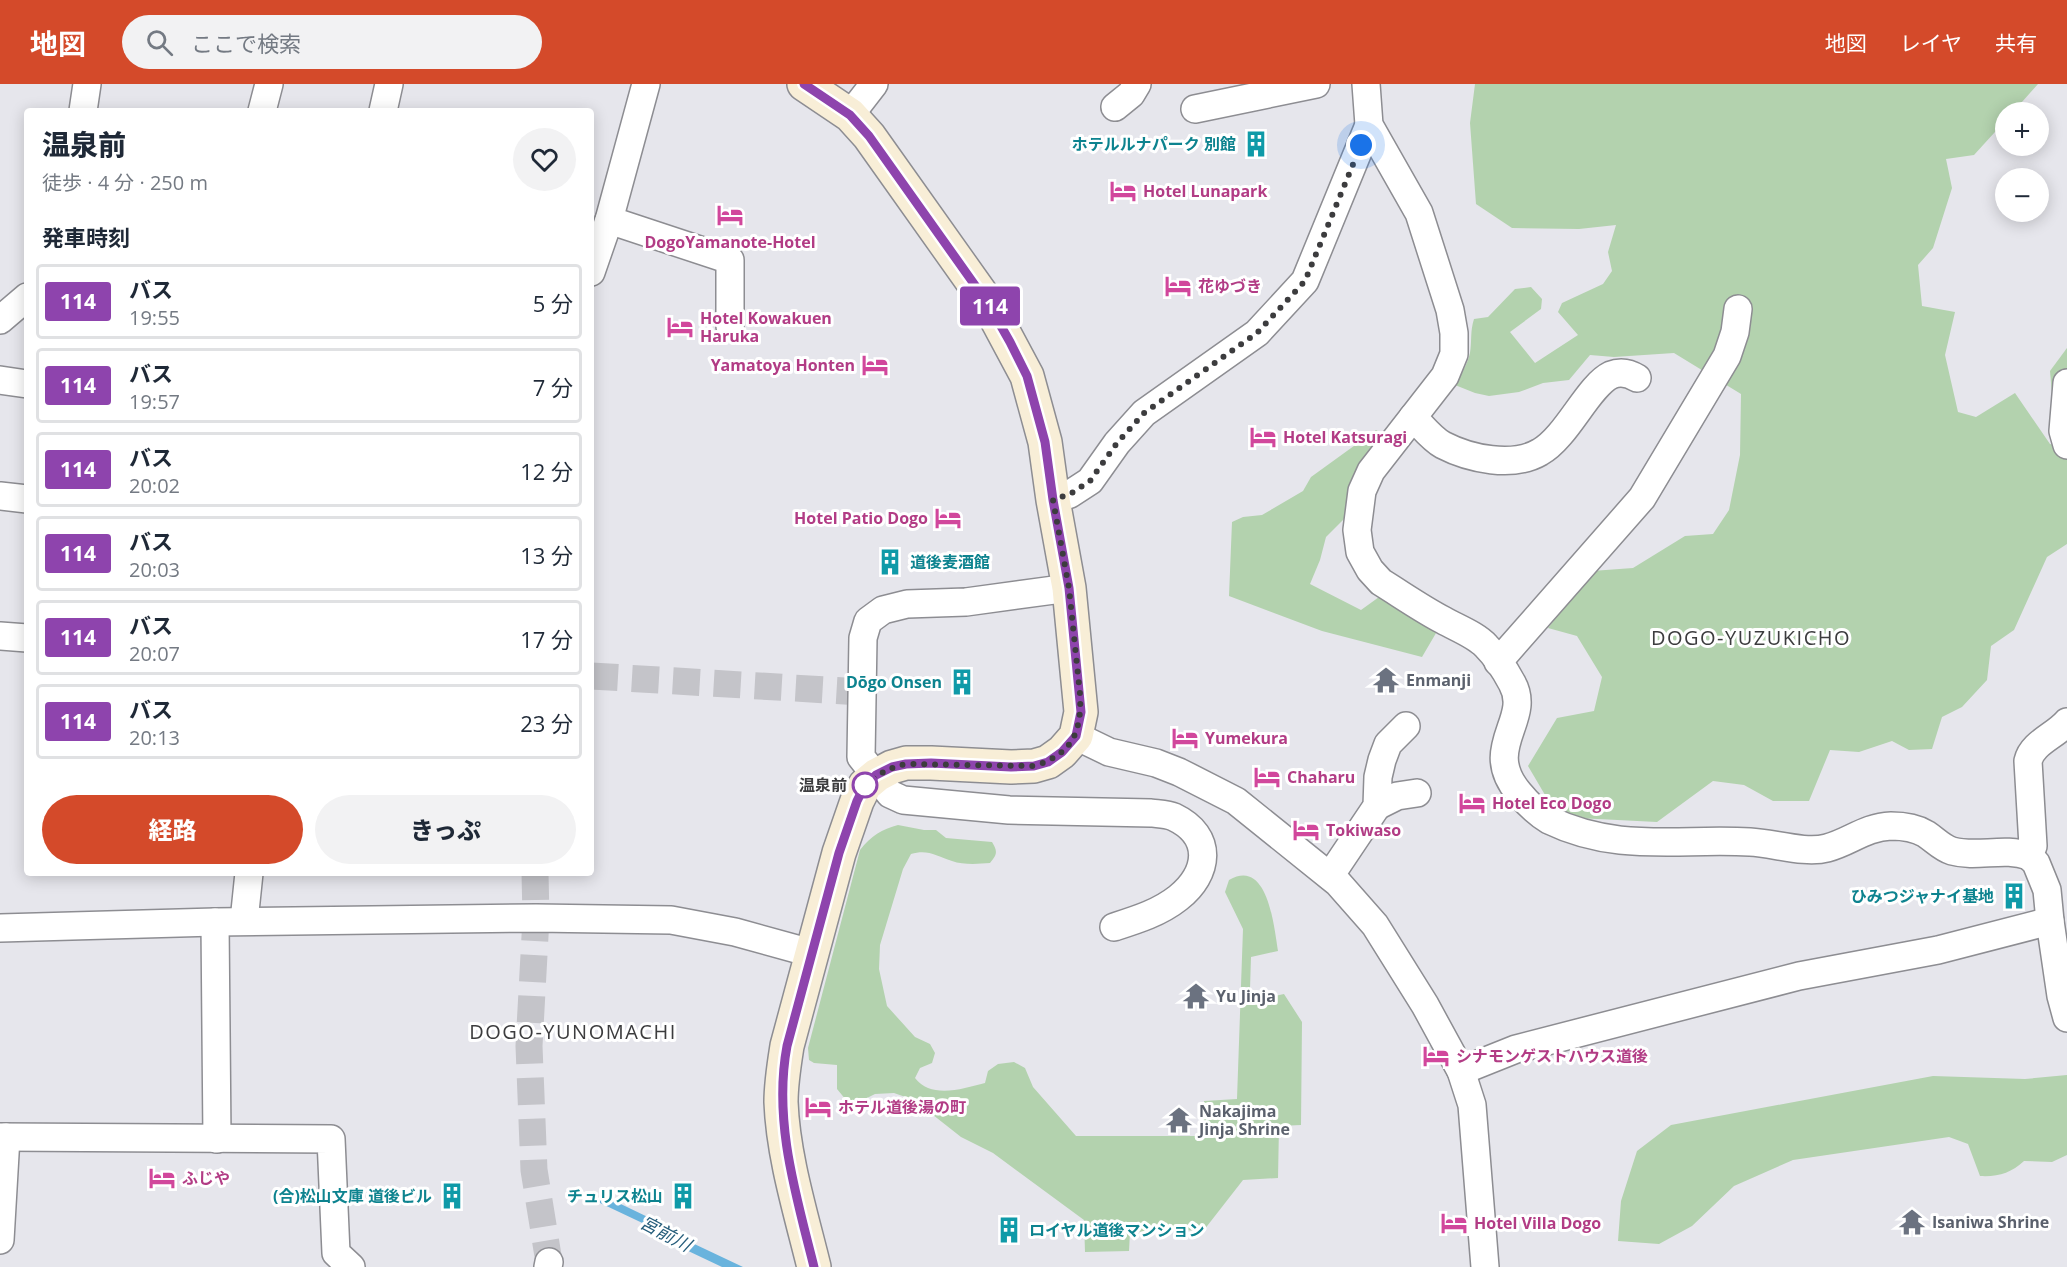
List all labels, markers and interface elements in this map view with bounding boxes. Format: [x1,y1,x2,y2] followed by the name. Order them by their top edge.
[122,15,542,69] search box
[30,24,86,62] text: 地図
[143,26,176,59] icon: search
[191,28,301,58] text: ここで検索
[1825,29,1867,57] text: 地図
[1900,29,1962,57] text: レイヤ
[1995,29,2037,57] text: 共有
[1995,102,2049,222] map controls
[1995,102,2049,156] button: +
[42,125,126,163] text: 温泉前
[513,128,576,191] button: heart
[1241,129,1271,159] building icon: ホテルルナパーク 別館
[1346,130,1376,160] your location
[1072,133,1236,155] place label: ホテルルナパーク 別館
[1995,168,2049,222] button: −
[42,169,208,196] text: 徒歩 · 4 分 · 250 m
[1108,176,1138,206] hotel icon: Hotel Lunapark
[1143,180,1267,202] place label: Hotel Lunapark
[715,200,745,230] hotel icon: DogoYamanote-Hotel
[42,222,130,252] text: 発車時刻
[644,231,816,253] place label: DogoYamanote-Hotel
[1163,271,1193,301] hotel icon: 花ゆづき
[129,274,173,304] text: バス
[1198,275,1262,297] place label: 花ゆづき
[956,286,1024,326] line badge: 114
[60,287,96,315] text: 114
[533,288,573,318] text: 5 分
[972,292,1008,320] text: 114
[129,304,180,331] text: 19:55
[700,307,832,347] place label: Hotel Kowakuen Haruka
[665,312,695,342] hotel icon: Hotel Kowakuen Haruka
[860,350,890,380] hotel icon: Yamatoya Honten
[711,354,855,376] place label: Yamatoya Honten
[129,358,173,388] text: バス
[60,371,96,399] text: 114
[533,372,573,402] text: 7 分
[129,388,180,415] text: 19:57
[1248,422,1278,452] hotel icon: Hotel Katsuragi
[1283,426,1407,448] place label: Hotel Katsuragi
[129,442,173,472] text: バス
[60,455,96,483] text: 114
[520,456,573,486] text: 12 分
[129,472,180,499] text: 20:02
[933,503,963,533] hotel icon: Hotel Patio Dogo
[794,507,928,529] place label: Hotel Patio Dogo
[129,526,173,556] text: バス
[60,539,96,567] text: 114
[520,540,573,570] text: 13 分
[875,547,905,577] building icon: 道後麦酒館
[910,551,990,573] place label: 道後麦酒館
[129,556,180,583] text: 20:03
[129,610,173,640] text: バス
[60,623,96,651] text: 114
[520,624,573,654] text: 17 分
[1651,624,1851,651] district label: DOGO-YUZUKICHO
[129,640,180,667] text: 20:07
[1371,665,1401,695] temple icon: Enmanji
[947,667,977,697] building icon: Dōgo Onsen
[1406,669,1471,691] place label: Enmanji
[846,671,942,693] place label: Dōgo Onsen
[129,694,173,724] text: バス
[60,707,96,735] text: 114
[520,708,573,738] text: 23 分
[1170,723,1200,753] hotel icon: Yumekura
[129,724,180,751] text: 20:13
[1205,727,1288,749] place label: Yumekura
[1252,762,1282,792] hotel icon: Chaharu
[1287,766,1355,788] place label: Chaharu
[852,772,878,798] marker: 温泉前
[799,774,847,796] place label: 温泉前
[1457,788,1487,818] hotel icon: Hotel Eco Dogo
[1492,792,1612,814] place label: Hotel Eco Dogo
[42,795,303,864] button: 経路
[315,795,576,864] button: きっぷ
[1291,815,1321,845] hotel icon: Tokiwaso
[1326,819,1401,841] place label: Tokiwaso
[1999,881,2029,911] building icon: ひみつジャナイ基地
[1851,885,1994,907] place label: ひみつジャナイ基地
[1181,981,1211,1011] temple icon: Yu Jinja
[1216,985,1276,1007] place label: Yu Jinja
[469,1018,677,1045] district label: DOGO-YUNOMACHI
[1421,1041,1451,1071] hotel icon: シナモンゲストハウス道後
[1456,1045,1648,1067] place label: シナモンゲストハウス道後
[803,1092,833,1122] hotel icon: ホテル道後湯の町
[838,1096,966,1118] place label: ホテル道後湯の町
[1197,1100,1290,1140] place label: Nakajima Jinja Shrine
[1164,1105,1194,1135] temple icon: Nakajima Jinja Shrine
[147,1163,177,1193] hotel icon: ふじや
[182,1167,230,1189] place label: ふじや
[437,1181,467,1211] building icon: (合)松山文庫 道後ビル
[668,1181,698,1211] building icon: チュリス松山
[273,1185,432,1207] place label: (合)松山文庫 道後ビル
[567,1185,663,1207] place label: チュリス松山
[1897,1207,1927,1237] temple icon: Isaniwa Shrine
[1439,1208,1469,1238] hotel icon: Hotel Villa Dogo
[637,1210,697,1257] water label: 宮前川
[1932,1211,2049,1233] place label: Isaniwa Shrine
[1474,1212,1601,1234] place label: Hotel Villa Dogo
[994,1215,1024,1245] building icon: ロイヤル道後マンション
[1029,1219,1205,1241] place label: ロイヤル道後マンション

